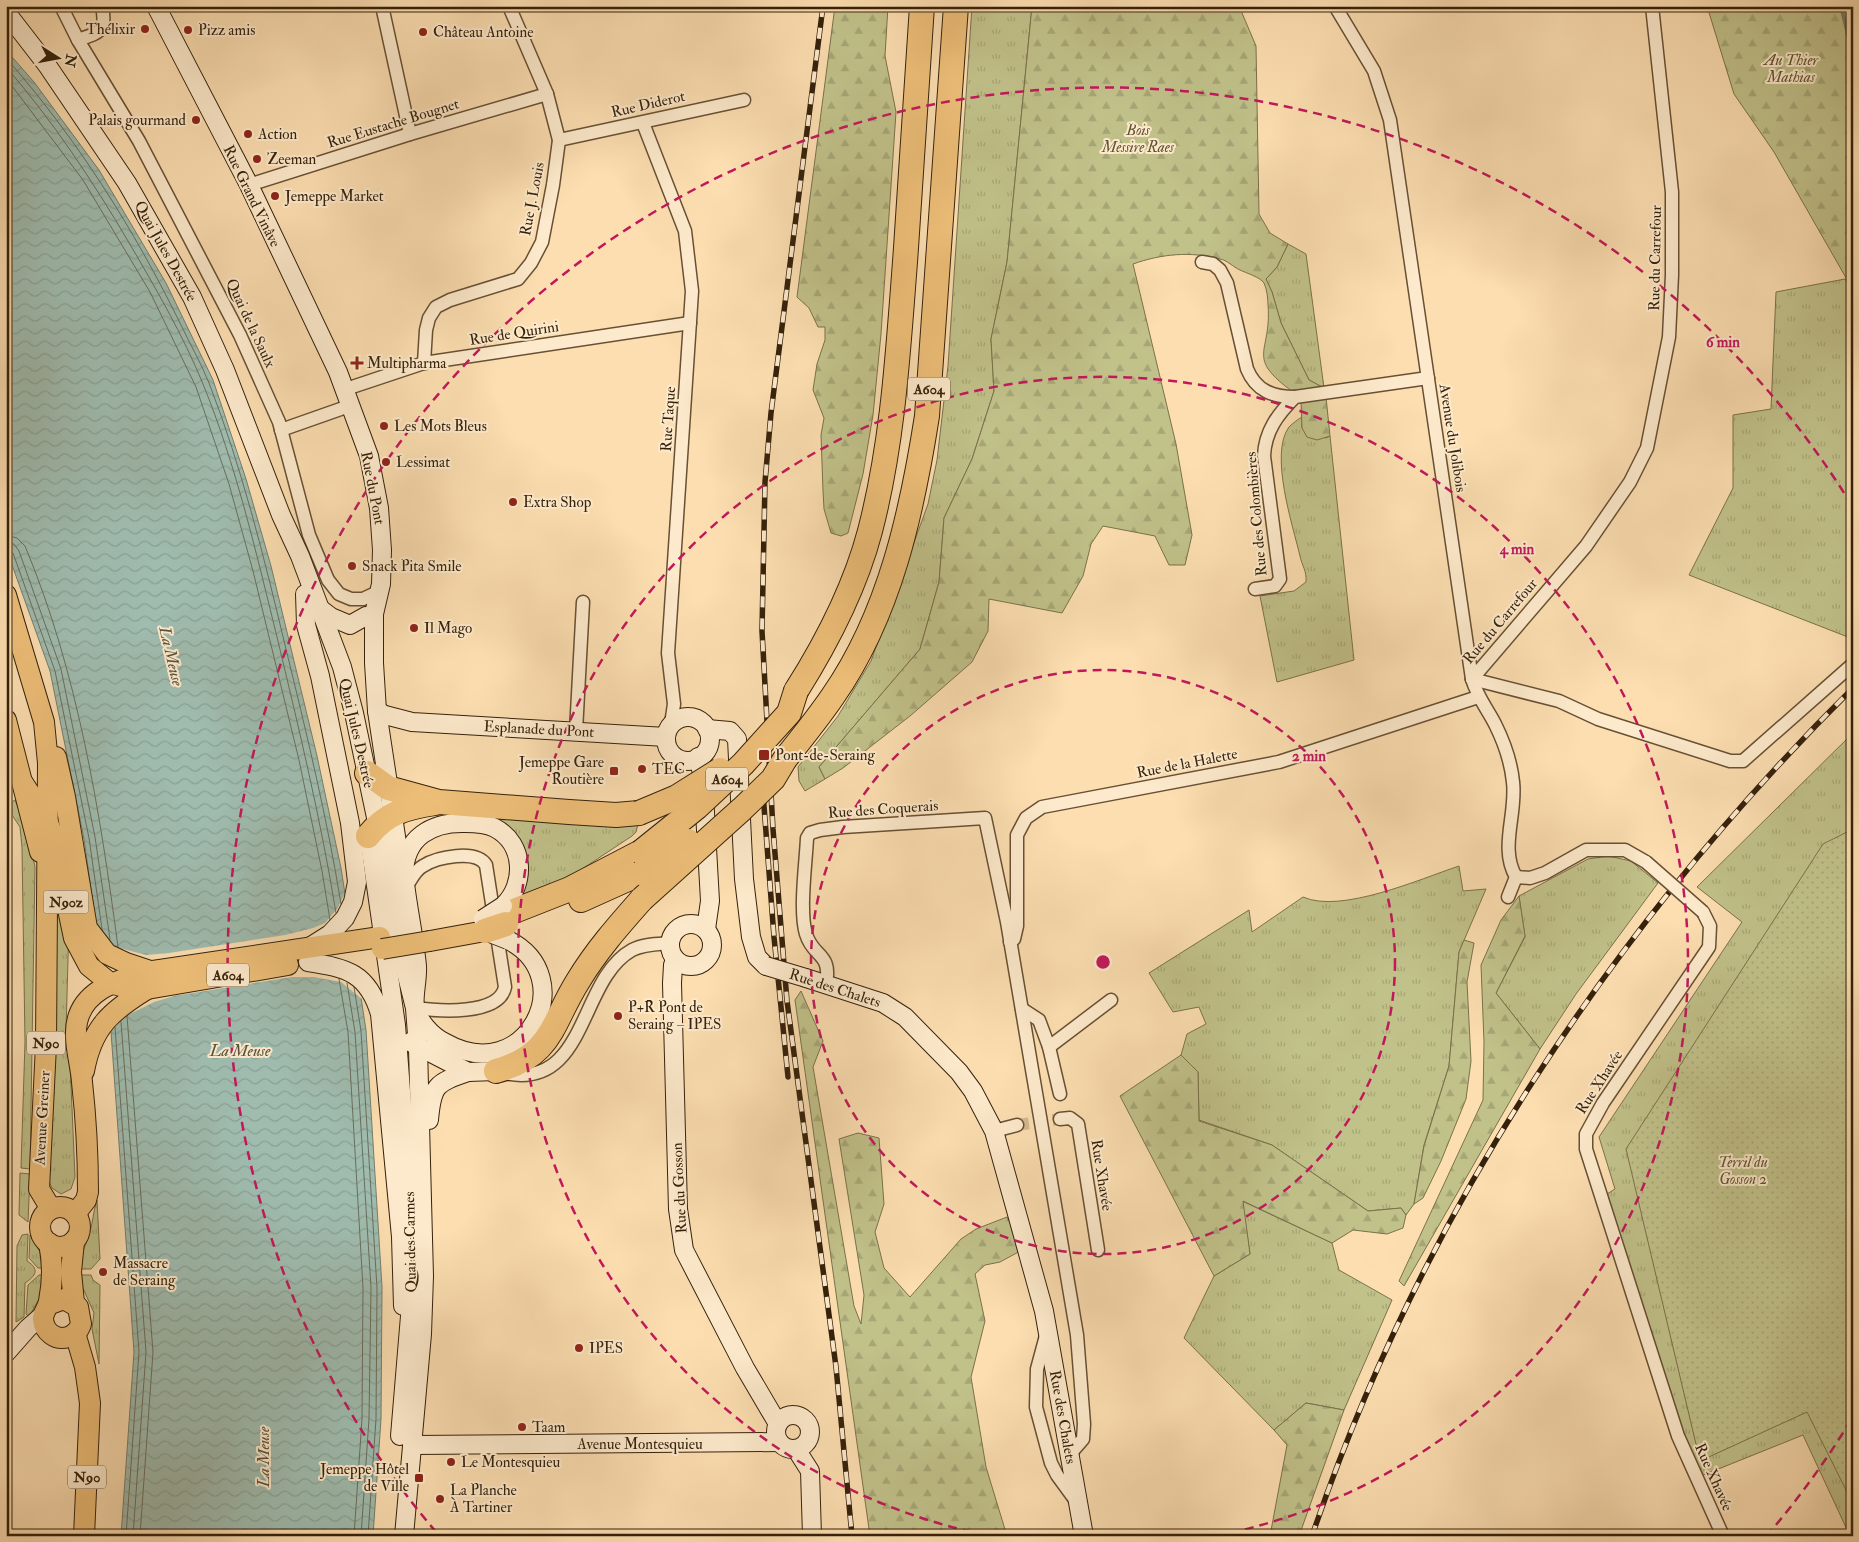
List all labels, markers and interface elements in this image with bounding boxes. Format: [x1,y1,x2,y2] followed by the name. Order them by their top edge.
[86,20,135,39] place label: Thélixir
[198,21,255,40] place label: Pizz amis
[139,23,151,35] marker: Thélixir
[433,23,533,42] place label: Château Antoine
[182,24,194,36] marker: Pizz amis
[417,26,429,38] marker: Château Antoine
[32,32,82,82] north arrow
[1762,51,1819,87] park label: Au Thier Mathias
[61,52,80,69] text: N
[609,87,687,122] street label: Rue Diderot
[325,94,462,153] street label: Rue Eustache Bougnet
[88,111,187,130] place label: Palais gourmand
[190,114,202,126] marker: Palais gourmand
[1101,121,1175,157] park label: Bois Messire Raes
[257,125,298,144] place label: Action
[242,128,254,140] marker: Action
[219,142,284,250] street label: Rue Grand Vinâve
[267,150,317,169] place label: Zeeman
[251,153,263,165] marker: Zeeman
[516,161,550,238] street label: Rue J. Louis
[284,187,384,207] place label: Jemeppe Market
[269,190,281,202] marker: Jemeppe Market
[129,198,201,305] street label: Quai Jules Destrée
[1645,204,1666,311] street label: Rue du Carrefour
[222,275,280,371] street label: Quai de la Saulx
[468,317,560,350] street label: Rue de Quirini
[1706,333,1740,352] text: 6 min
[367,354,447,374] place label: Multipharma
[351,357,363,369] marker: Multipharma
[908,378,950,400] road number: A604
[1433,382,1470,494] street label: Avenue du Jolibois
[657,386,680,452] street label: Rue Taque
[394,417,487,436] place label: Les Mots Bleus
[378,420,390,432] marker: Les Mots Bleus
[356,450,389,526] street label: Rue du Pont
[1242,451,1271,577] street label: Rue des Colombières
[396,453,450,472] place label: Lessimat
[380,456,392,468] marker: Lessimat
[523,493,592,513] place label: Extra Shop
[507,496,519,508] marker: Extra Shop
[1499,540,1535,559] text: 4 min
[362,557,461,576] place label: Snack Pita Smile
[346,560,358,572] marker: Snack Pita Smile
[1459,574,1542,668] street label: Rue du Carrefour
[424,619,472,638] place label: Il Mago
[408,622,420,634] marker: Il Mago
[154,624,188,689] water label: La Meuse
[334,676,378,790] street label: Quai Jules Destrée
[483,717,595,743] street label: Esplanade du Pont
[1135,744,1239,783] street label: Rue de la Halette
[775,746,876,765] place label: Pont-de-Seraing
[1292,747,1326,766] text: 2 min
[757,748,771,762] marker: Pont-de-Seraing
[518,753,604,789] place label: Jemeppe Gare Routière
[652,760,685,779] place label: TEC
[636,763,648,775] marker: TEC
[608,765,620,777] marker: Jemeppe Gare Routière
[706,768,748,791] road number: A604
[827,796,939,823] street label: Rue des Coquerais
[44,890,88,914] road number: N90z
[1094,953,1112,971] centre of rings
[207,964,249,986] road number: A604
[787,965,883,1012] street label: Rue des Chalets
[628,998,721,1034] place label: P+R Pont de Seraing – IPES
[612,1010,624,1022] marker: P+R Pont de Seraing – IPES
[27,1032,65,1054] road number: N90
[209,1041,271,1061] water label: La Meuse
[1572,1047,1627,1118] street label: Rue Xhavée
[30,1070,54,1167] street label: Avenue Greiner
[1086,1138,1117,1212] street label: Rue Xhavée
[668,1142,691,1234] street label: Rue du Gosson
[1718,1153,1768,1189] park label: Terril du Gosson 2
[400,1191,421,1293] street label: Quai des Carmes
[113,1254,176,1290] place label: Massacre de Seraing
[97,1266,109,1278] marker: Massacre de Seraing
[589,1339,623,1358] place label: IPES
[573,1342,585,1354] marker: IPES
[1045,1369,1080,1465] street label: Rue des Chalets
[532,1418,566,1437] place label: Taam
[516,1421,528,1433] marker: Taam
[254,1426,274,1488] water label: La Meuse
[576,1435,703,1454] street label: Avenue Montesquieu
[1690,1440,1737,1514] street label: Rue Xhavée
[461,1453,560,1472] place label: Le Montesquieu
[445,1456,457,1468] marker: Le Montesquieu
[319,1460,409,1496] place label: Jemeppe Hôtel de Ville
[68,1465,106,1488] road number: N90
[413,1472,425,1484] marker: Jemeppe Hôtel de Ville
[449,1481,517,1517] place label: La Planche À Tartiner
[434,1493,446,1505] marker: La Planche À Tartiner

